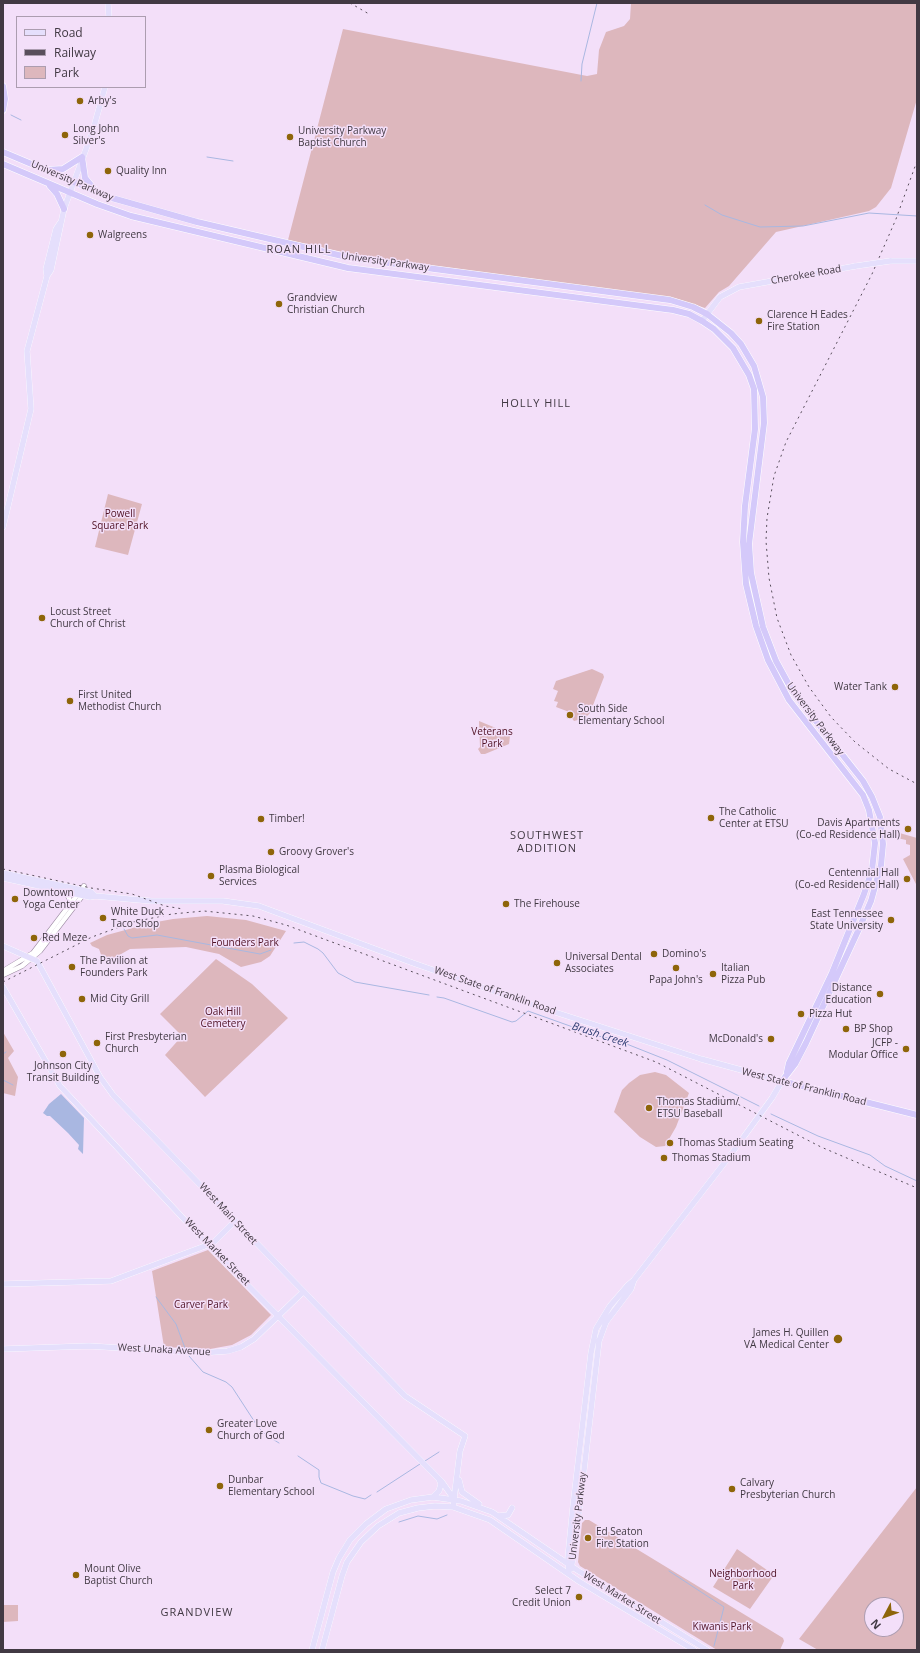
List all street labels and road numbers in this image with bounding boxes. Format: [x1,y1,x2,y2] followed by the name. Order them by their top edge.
[29,158,115,204] street label: University Parkway
[340,250,430,274] street label: University Parkway
[770,263,842,287] street label: Cherokee Road
[784,680,846,758] street label: University Parkway
[433,964,557,1018] street label: West State of Franklin Road
[740,1066,868,1108] street label: West State of Franklin Road
[196,1181,260,1247] street label: West Main Street
[182,1216,252,1288] street label: West Market Street
[117,1342,211,1358] street label: West Unaka Avenue
[567,1471,589,1561] street label: University Parkway
[581,1569,663,1627] street label: West Market Street

